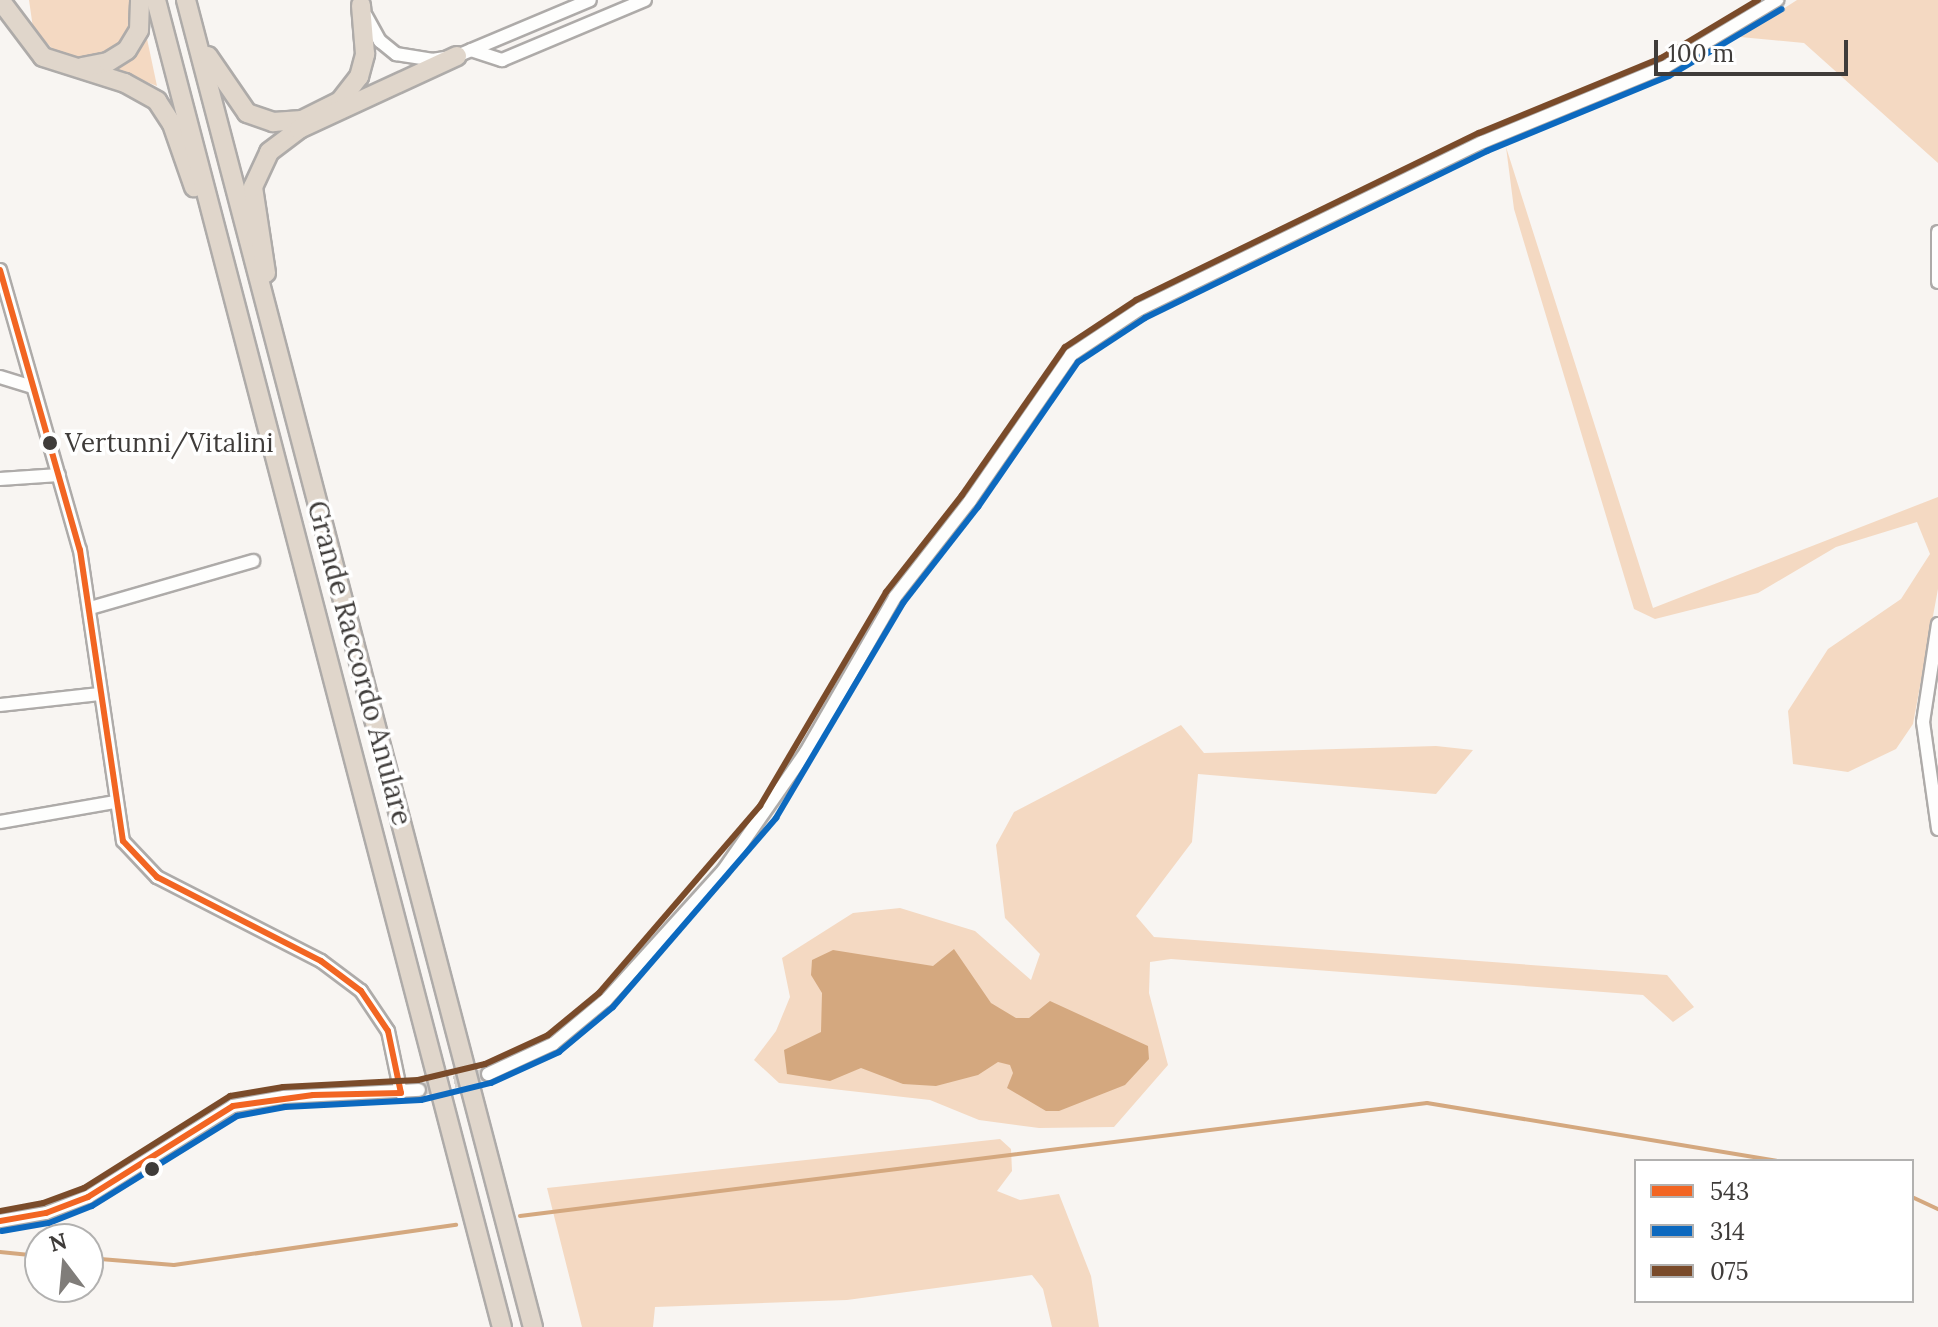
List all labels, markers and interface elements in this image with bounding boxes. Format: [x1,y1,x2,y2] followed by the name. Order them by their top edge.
[1658,24,1852,74] scale bar
[1668,38,1734,69] text: 100 m
[65,427,274,459] place label: Vertunni/Vitalini
[42,435,58,451] marker: Vertunni/Vitalini
[300,497,420,829] street label: Grande Raccordo Anulare
[1634,1159,1914,1303] legend
[144,1161,160,1177] unlabelled marker
[1710,1176,1749,1207] text: 543
[1710,1216,1745,1247] text: 314
[24,1223,104,1303] north arrow
[46,1226,70,1258] text: N
[1710,1256,1749,1287] text: 075

